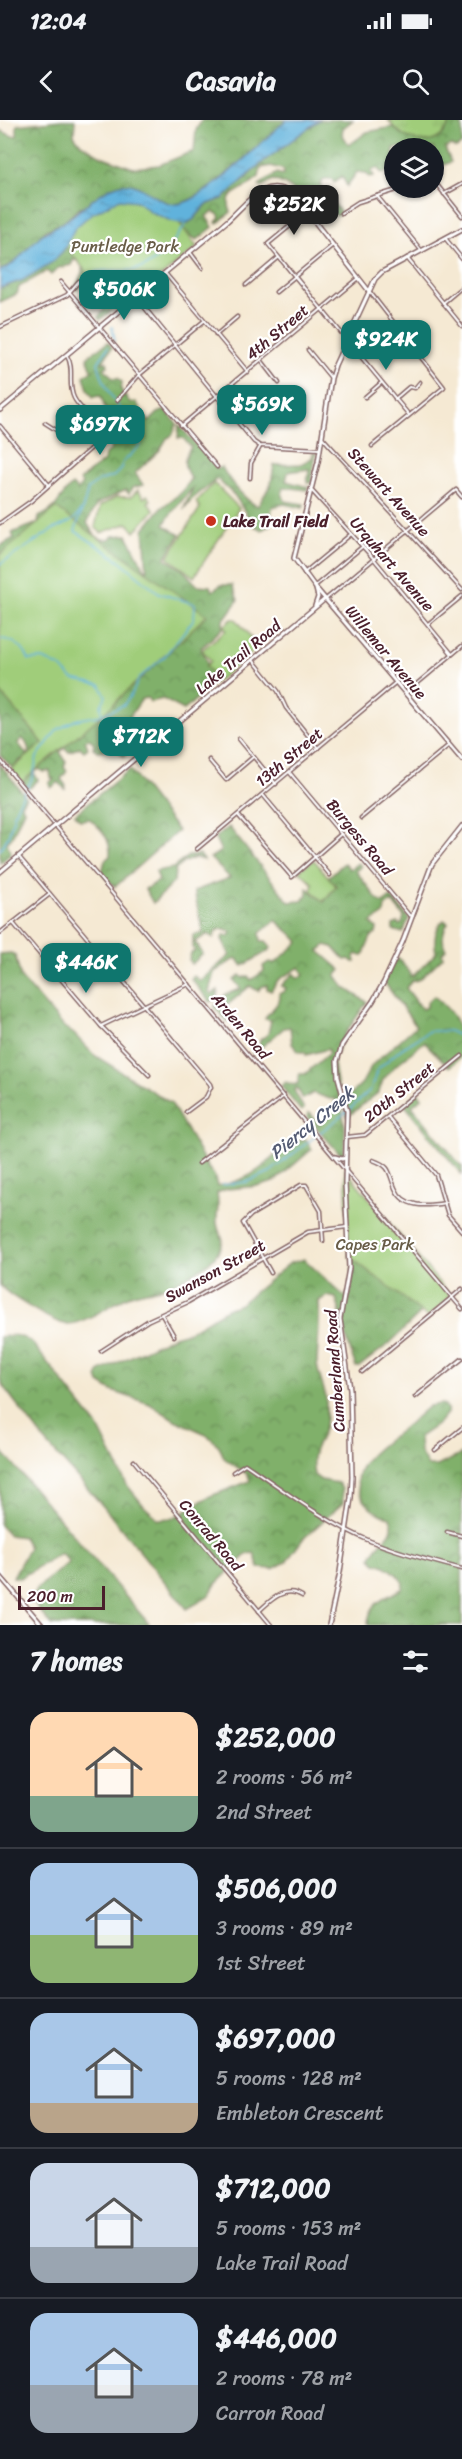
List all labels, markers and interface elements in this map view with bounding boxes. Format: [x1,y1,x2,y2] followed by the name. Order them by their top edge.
[30,2,86,41] text: 12:04
[186,57,276,105] text: Casavia
[30,65,63,98] icon: back
[399,65,432,98] icon: search
[384,138,444,198] map controls
[384,138,444,198] button: layers
[252,185,336,236] pin: $252K
[264,187,324,222] text: $252K
[71,232,179,261] park label: Puntledge Park
[82,270,166,321] pin: $506K
[93,272,155,307] text: $506K
[239,296,315,368] street label: 4th Street
[344,320,428,371] pin: $924K
[355,322,417,357] text: $924K
[220,385,304,436] pin: $569K
[231,387,293,422] text: $569K
[58,405,142,456] pin: $697K
[70,407,130,442] text: $697K
[340,440,438,544] street label: Stewart Avenue
[223,507,329,536] place label: Lake Trail Field
[342,510,442,618] street label: Urquhart Avenue
[204,514,218,528] marker: Lake Trail Field
[338,598,435,706] street label: Willemar Avenue
[188,611,289,702] street label: Lake Trail Road
[99,717,183,768] pin: $712K
[112,719,170,754] text: $712K
[248,720,330,794] street label: 13th Street
[319,792,402,883] street label: Burgess Road
[44,943,128,994] pin: $446K
[55,945,117,980] text: $446K
[203,985,279,1067] street label: Arden Road
[357,1054,441,1130] street label: 20th Street
[262,1077,364,1168] water label: Piercy Creek
[336,1230,415,1259] park label: Capes Park
[159,1231,271,1311] street label: Swanson Street
[316,1307,354,1433] street label: Cumberland Road
[172,1492,251,1579] street label: Conrad Road
[27,1582,73,1611] text: 200 m
[18,1583,105,1610] scale bar
[30,1638,122,1684] text: 7 homes
[399,1645,432,1678] icon: filters
[216,1714,336,1760] text: $252,000
[78,1736,150,1808] icon: home
[216,1760,353,1795] text: 2 rooms · 56 m²
[216,1795,312,1830] text: 2nd Street
[216,1865,337,1911] text: $506,000
[78,1887,150,1959] icon: home
[216,1911,353,1946] text: 3 rooms · 89 m²
[216,1946,306,1981] text: 1st Street
[216,2015,335,2061] text: $697,000
[78,2037,150,2109] icon: home
[216,2061,362,2096] text: 5 rooms · 128 m²
[216,2096,383,2131] text: Embleton Crescent
[216,2165,331,2211] text: $712,000
[78,2187,150,2259] icon: home
[216,2211,361,2246] text: 5 rooms · 153 m²
[216,2246,348,2281] text: Lake Trail Road
[216,2315,337,2361] text: $446,000
[78,2337,150,2409] icon: home
[216,2361,352,2396] text: 2 rooms · 78 m²
[216,2396,324,2431] text: Carron Road

